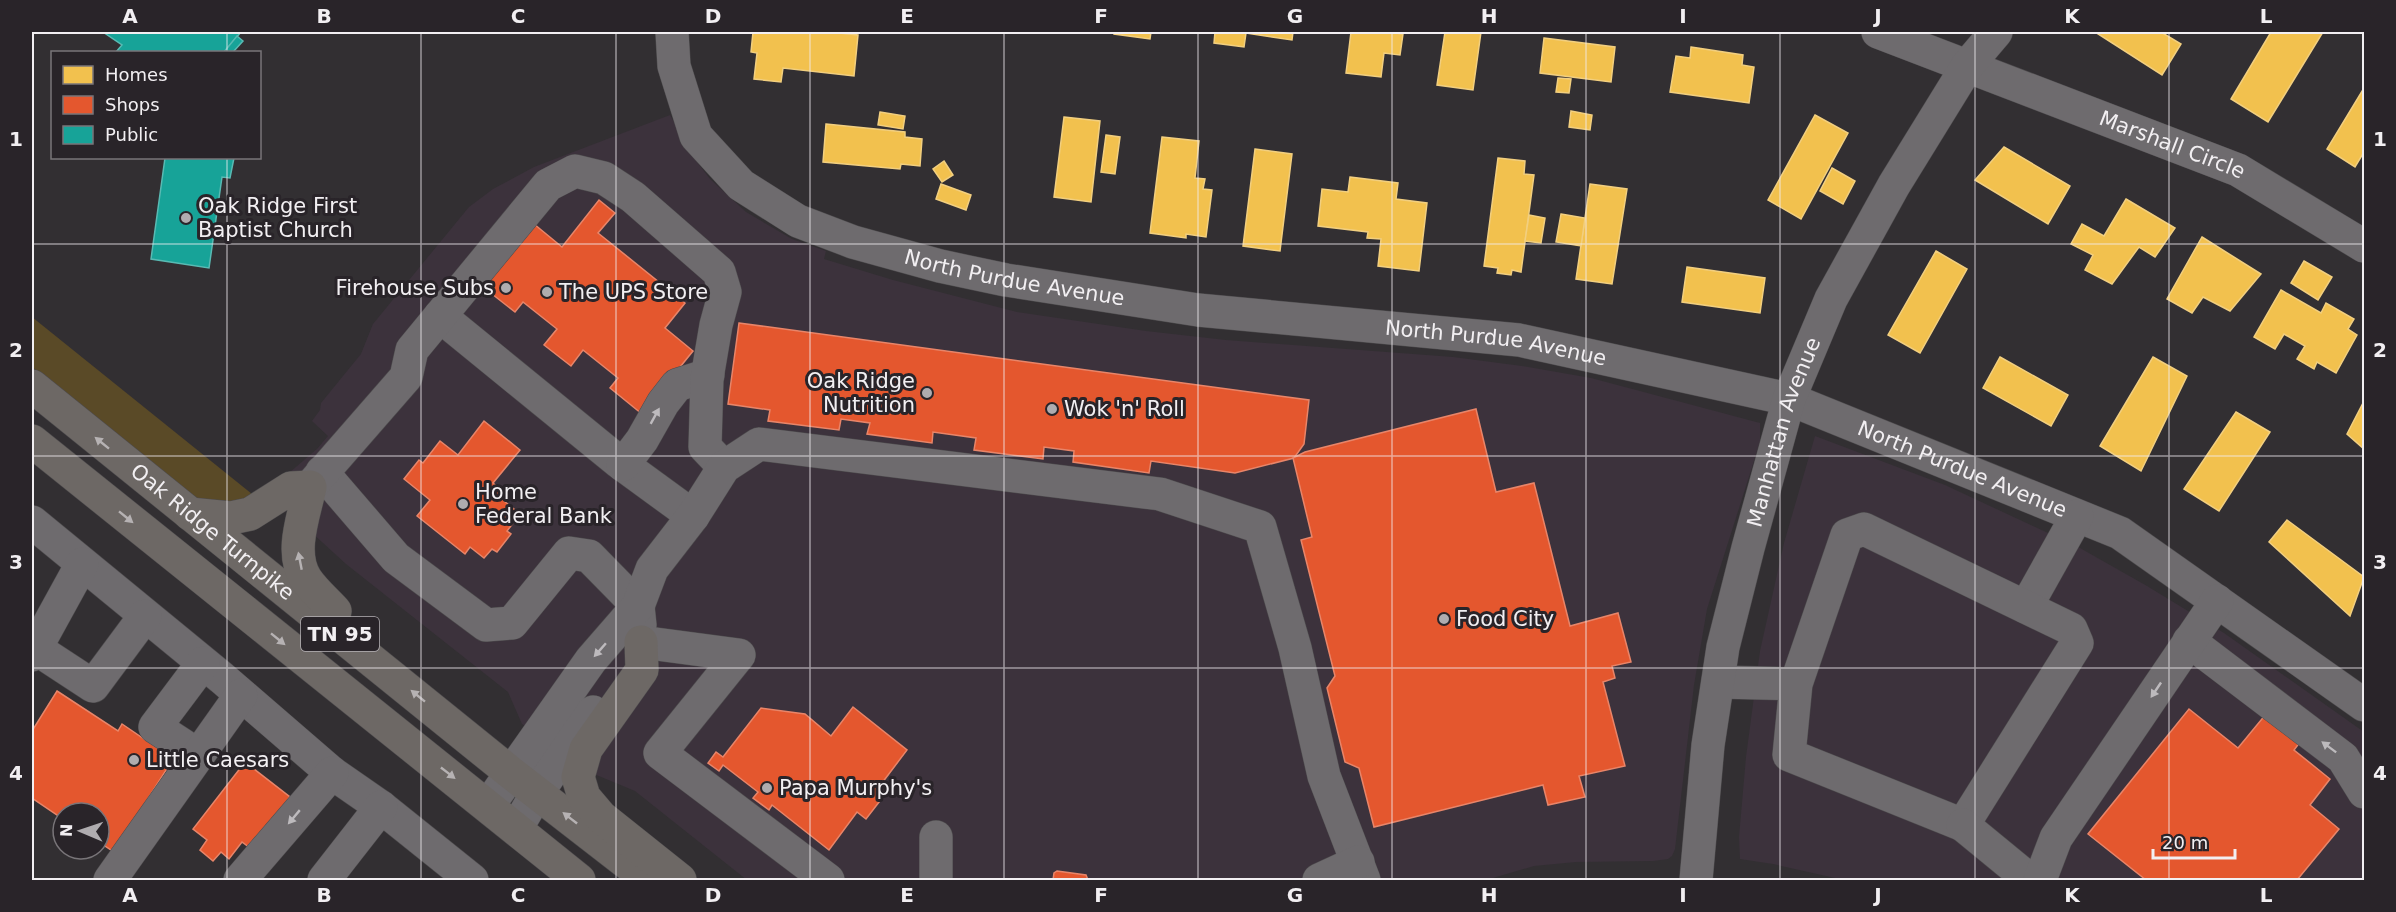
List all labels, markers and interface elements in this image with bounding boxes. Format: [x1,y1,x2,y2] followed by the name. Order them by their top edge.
[122,4,138,28] text: A
[316,4,332,28] text: B
[511,4,525,28] text: C
[705,4,721,28] text: D
[900,4,914,28] text: E
[1094,4,1108,28] text: F
[1287,4,1303,28] text: G
[1481,4,1497,28] text: H
[1679,4,1687,28] text: I
[1872,4,1882,28] text: J
[2064,4,2081,28] text: K
[2260,4,2273,28] text: L
[51,51,261,159] legend
[105,64,168,85] text: Homes
[105,94,160,115] text: Shops
[2096,106,2250,184] street label: Marshall Circle
[105,124,158,145] text: Public
[9,127,23,151] text: 1
[2373,127,2387,151] text: 1
[198,194,357,242] place label: Oak Ridge First Baptist Church
[179,211,193,225] marker: Oak Ridge First Baptist Church
[902,245,1126,310] street label: North Purdue Avenue
[336,276,494,300] place label: Firehouse Subs
[558,280,708,304] place label: The UPS Store
[499,281,513,295] marker: Firehouse Subs
[540,285,554,299] marker: The UPS Store
[1384,316,1609,371] street label: North Purdue Avenue
[1742,334,1825,530] street label: Manhattan Avenue
[9,338,23,362] text: 2
[2373,338,2387,362] text: 2
[807,369,915,417] place label: Oak Ridge Nutrition
[920,386,934,400] marker: Oak Ridge Nutrition
[1064,397,1185,421] place label: Wok 'n' Roll
[1045,402,1059,416] marker: Wok 'n' Roll
[650,408,660,425] one-way arrow
[1854,416,2070,522] street label: North Purdue Avenue
[94,436,110,449] one-way arrow
[126,459,299,605] street label: Oak Ridge Turnpike
[475,480,613,528] place label: Home Federal Bank
[456,497,470,511] marker: Home Federal Bank
[118,510,134,523] one-way arrow
[9,550,23,574] text: 3
[2373,550,2387,574] text: 3
[295,551,304,570] one-way arrow
[1456,607,1554,631] place label: Food City
[1437,612,1451,626] marker: Food City
[301,617,379,651] road number: TN 95
[270,632,286,645] one-way arrow
[594,642,607,657] one-way arrow
[2150,681,2162,697] one-way arrow
[410,690,426,703] one-way arrow
[2321,741,2337,753] one-way arrow
[146,748,289,772] place label: Little Caesars
[127,753,141,767] marker: Little Caesars
[9,761,23,785] text: 4
[2373,761,2387,785] text: 4
[440,766,455,778] one-way arrow
[779,776,932,800] place label: Papa Murphy's
[760,781,774,795] marker: Papa Murphy's
[51,801,111,861] north arrow
[288,809,301,824] one-way arrow
[562,812,578,825] one-way arrow
[2153,822,2236,860] scale bar
[57,823,76,838] text: N
[2162,832,2208,853] text: 20 m
[122,883,138,907] text: A
[316,883,332,907] text: B
[511,883,525,907] text: C
[705,883,721,907] text: D
[900,883,914,907] text: E
[1094,883,1108,907] text: F
[1287,883,1303,907] text: G
[1481,883,1497,907] text: H
[1679,883,1687,907] text: I
[1872,883,1882,907] text: J
[2064,883,2081,907] text: K
[2260,883,2273,907] text: L

